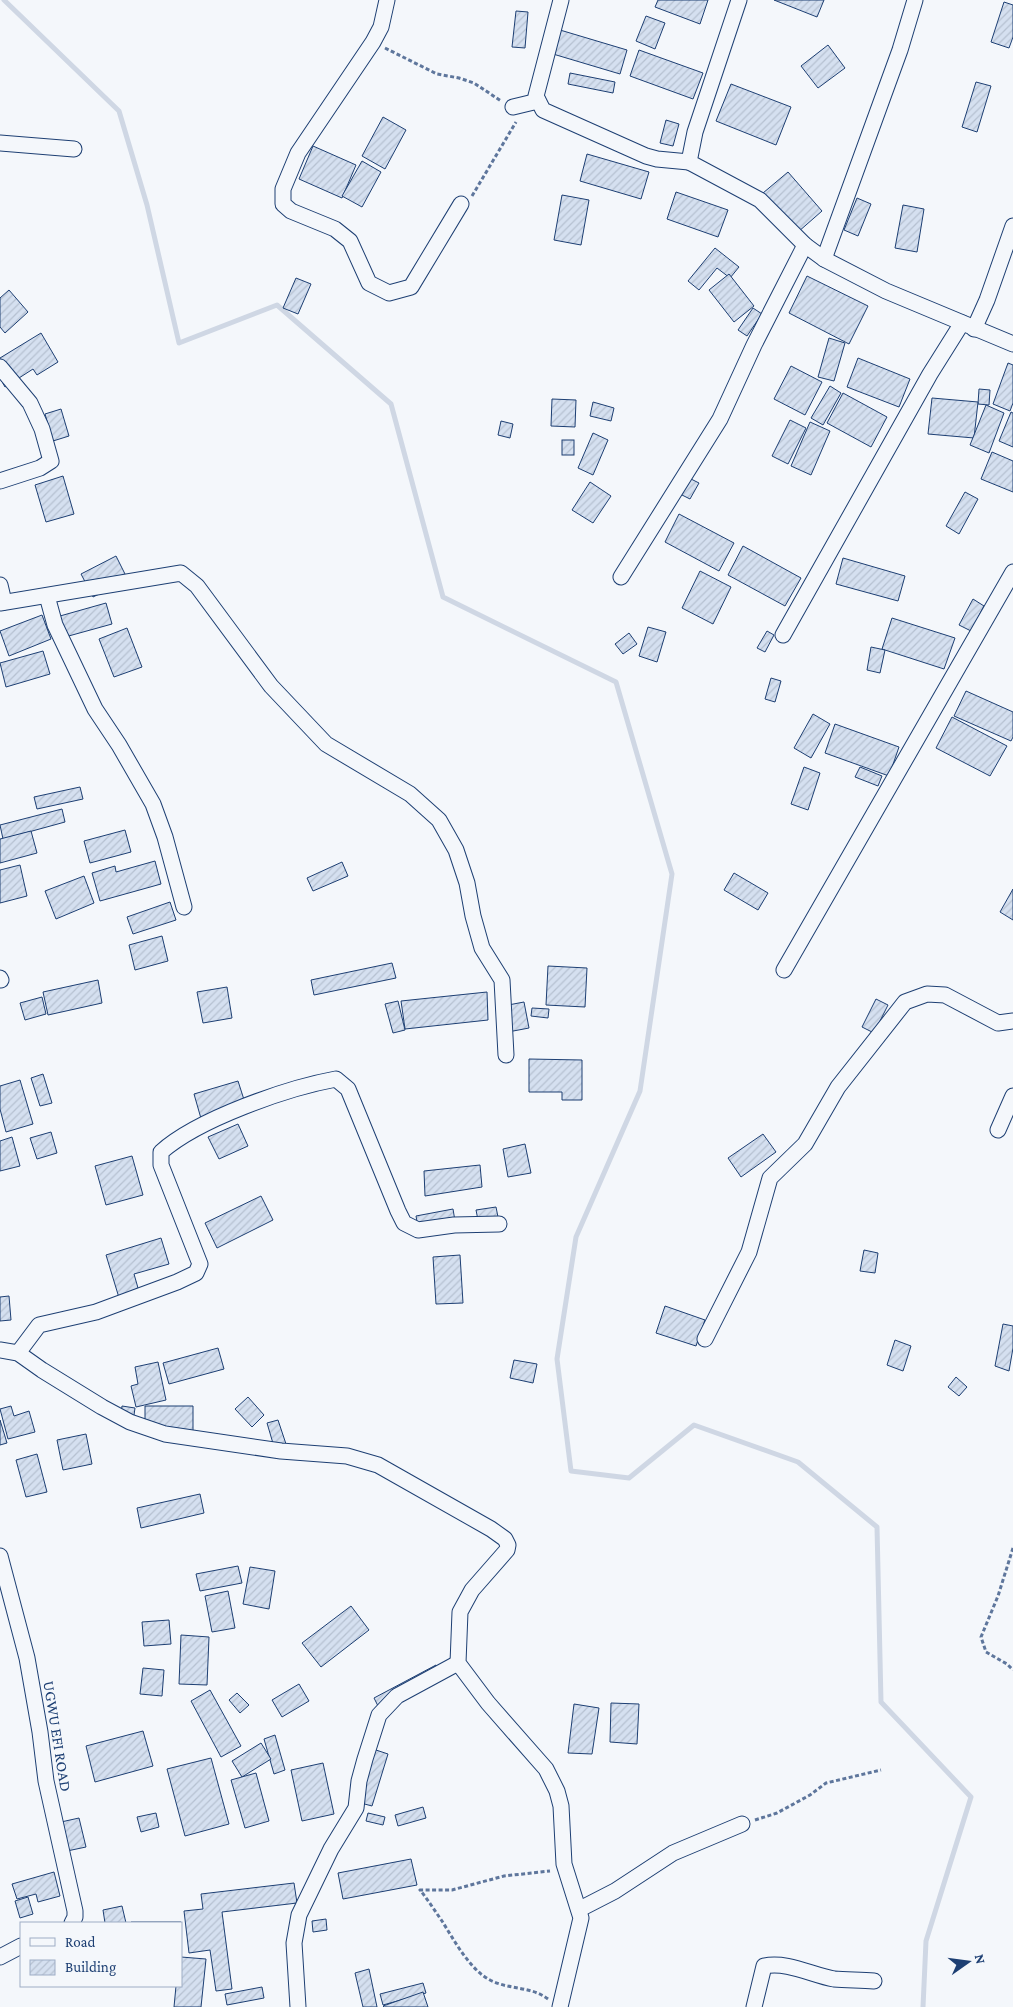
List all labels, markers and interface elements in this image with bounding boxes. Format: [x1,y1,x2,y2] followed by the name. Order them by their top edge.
[40,1679,75,1793] street label: UGWU EFI ROAD
[20,1922,182,1987] legend
[65,1934,96,1950] text: Road
[943,1937,993,1987] north arrow
[972,1952,990,1966] text: N
[65,1959,116,1976] text: Building

